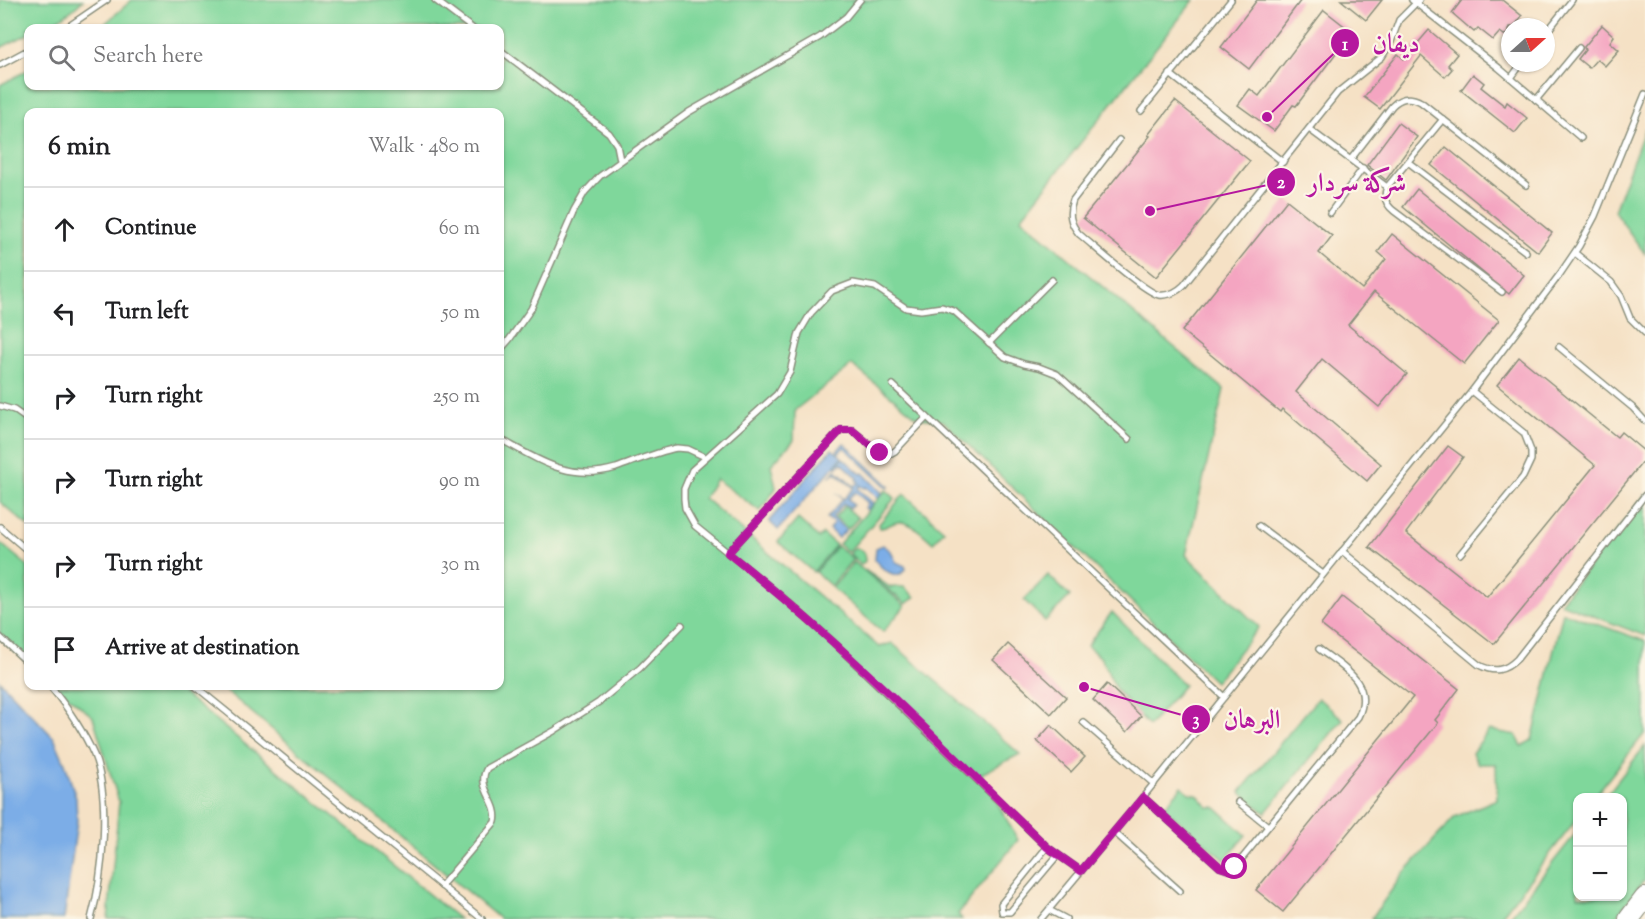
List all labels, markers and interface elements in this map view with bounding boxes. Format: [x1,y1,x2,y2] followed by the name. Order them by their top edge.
[1501,18,1555,72] north arrow
[1330,21,1431,65] callout: ديفان
[24,24,504,90] search box
[1372,27,1420,64] text: ديفان
[1342,33,1349,59] text: 1
[45,41,78,74] icon: search
[93,41,203,73] text: Search here
[48,129,111,166] text: 6 min
[368,133,480,162] text: Walk · 480 m
[1266,160,1419,204] callout: شركة سردار
[1305,166,1406,203] text: شركة سردار
[1277,171,1286,197] text: 2
[48,213,81,246] icon: ahead
[105,213,196,245] text: Continue
[439,215,480,244] text: 60 m
[48,297,81,330] icon: left
[105,297,188,329] text: Turn left
[442,299,480,328] text: 50 m
[48,381,81,414] icon: right
[105,381,202,413] text: Turn right
[432,383,480,412] text: 250 m
[866,439,892,465] route end
[48,465,81,498] icon: right
[105,465,202,497] text: Turn right
[439,467,480,496] text: 90 m
[48,549,81,582] icon: right
[105,549,202,581] text: Turn right
[441,551,480,580] text: 30 m
[48,633,81,666] icon: arrive
[105,633,300,665] text: Arrive at destination
[1181,697,1292,741] callout: البرهان
[1223,703,1281,740] text: البرهان
[1192,708,1200,734] text: 3
[1573,793,1627,901] map controls
[1573,793,1627,847] button: +
[1573,847,1627,901] button: −
[1221,853,1247,879] route start

